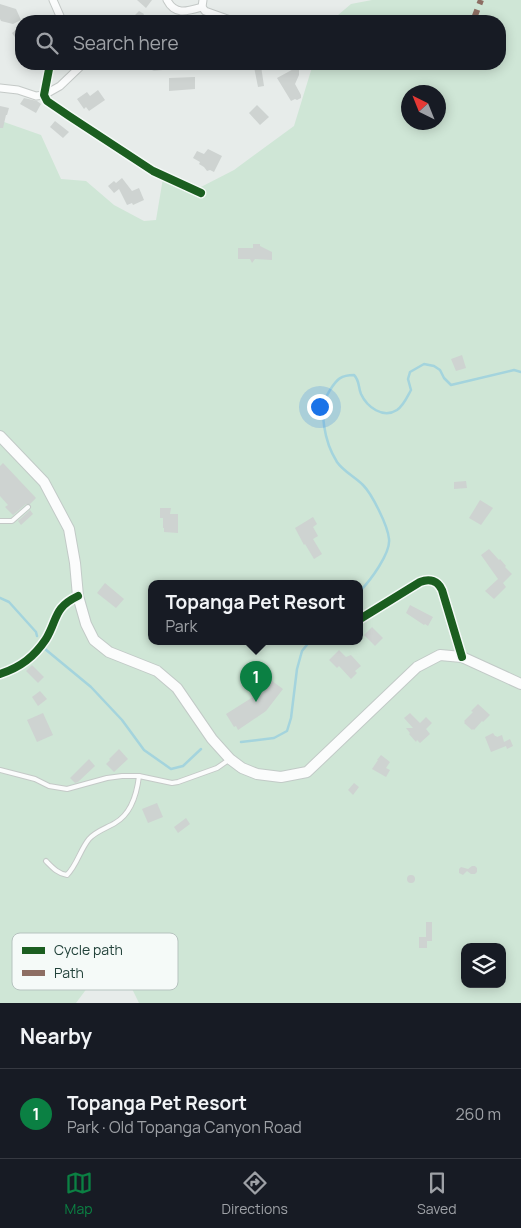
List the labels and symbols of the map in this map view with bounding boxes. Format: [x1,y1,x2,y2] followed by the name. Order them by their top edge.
[401,85,446,130] north arrow
[307,394,333,420] your location
[240,661,272,702] pin: 1
[12,933,178,990] legend
[54,940,123,959] text: Cycle path
[54,963,84,982] text: Path

